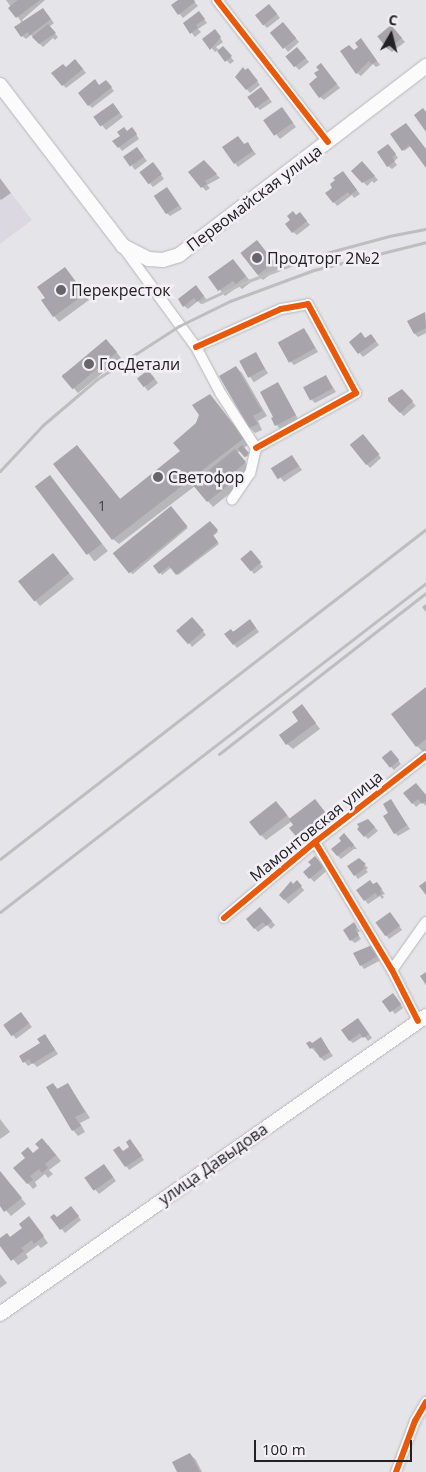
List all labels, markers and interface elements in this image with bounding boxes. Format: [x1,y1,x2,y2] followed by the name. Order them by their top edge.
[366,10,416,60] north arrow
[387,10,399,30] text: С
[183,141,325,255] street label: Первомайская улица
[267,248,380,268] place label: Продторг 2№2
[251,252,263,264] marker: Продторг 2№2
[71,280,171,300] place label: Перекресток
[55,284,67,296] marker: Перекресток
[99,354,180,374] place label: ГосДетали
[83,358,95,370] marker: ГосДетали
[168,467,244,487] place label: Светофор
[152,471,164,483] marker: Светофор
[98,498,106,514] house number: 1
[246,767,386,885] street label: Мамонтовская улица
[155,1119,271,1209] street label: улица Давыдова
[256,1430,414,1462] scale bar
[262,1439,306,1459] text: 100 m

